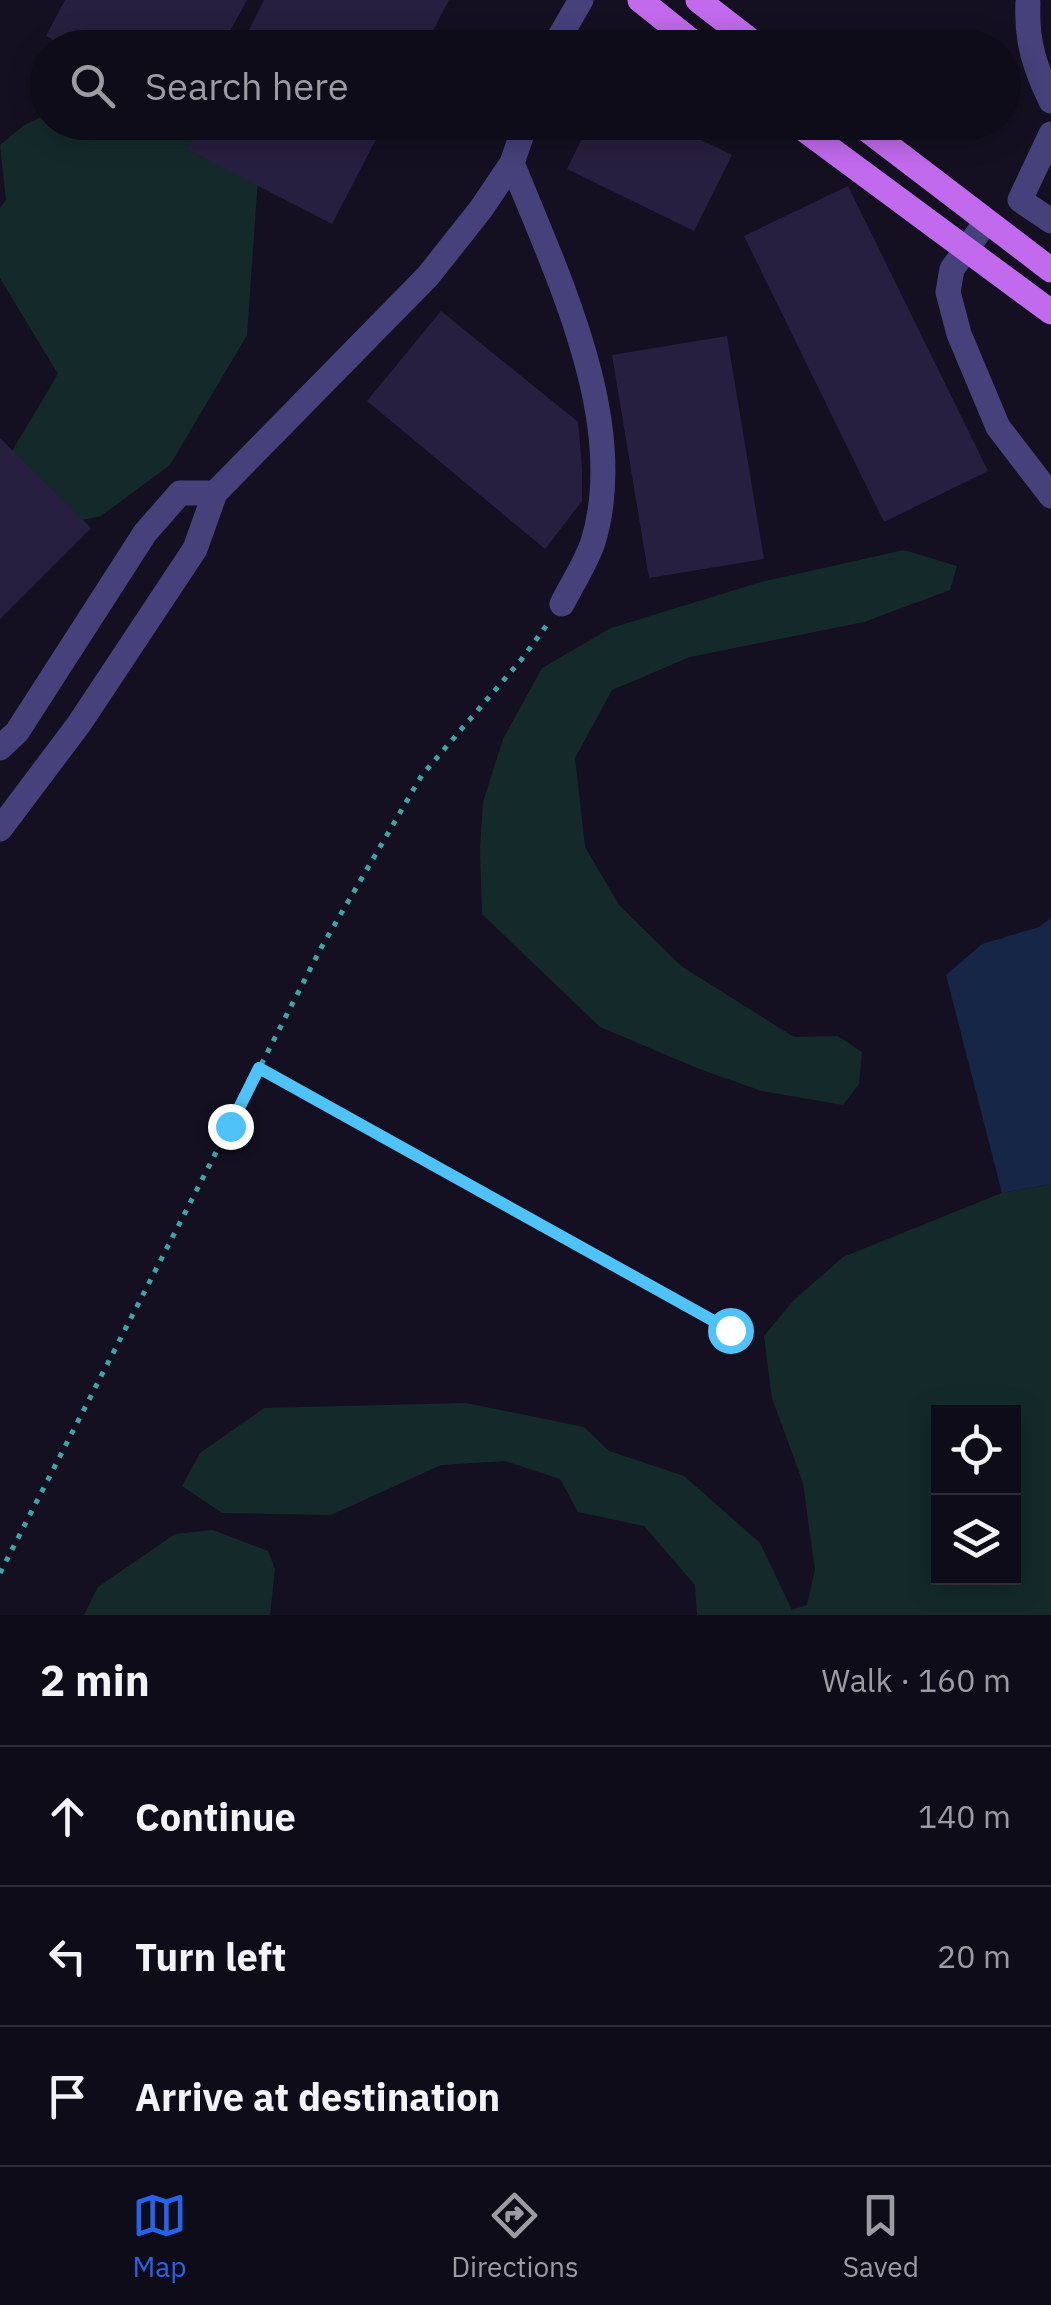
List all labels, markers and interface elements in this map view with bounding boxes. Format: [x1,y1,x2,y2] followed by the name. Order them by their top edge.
[30,30,1021,140] search box
[65,58,120,113] icon: search
[145,61,349,110] text: Search here
[208,1104,254,1150] route end
[708,1308,754,1354] route start
[931,1405,1021,1585] map controls
[931,1405,1021,1495] button: locate
[931,1495,1021,1585] button: layers
[40,1653,150,1708] text: 2 min
[822,1659,1011,1701] text: Walk · 160 m
[40,1789,95,1844] icon: ahead
[135,1792,296,1841] text: Continue
[918,1795,1011,1837] text: 140 m
[40,1929,95,1984] icon: left
[135,1932,286,1981] text: Turn left
[937,1935,1011,1977] text: 20 m
[40,2069,95,2124] icon: arrive
[135,2072,500,2121] text: Arrive at destination
[132,2188,187,2285] tab: Map
[451,2188,579,2285] tab: Directions
[843,2188,919,2285] tab: Saved

